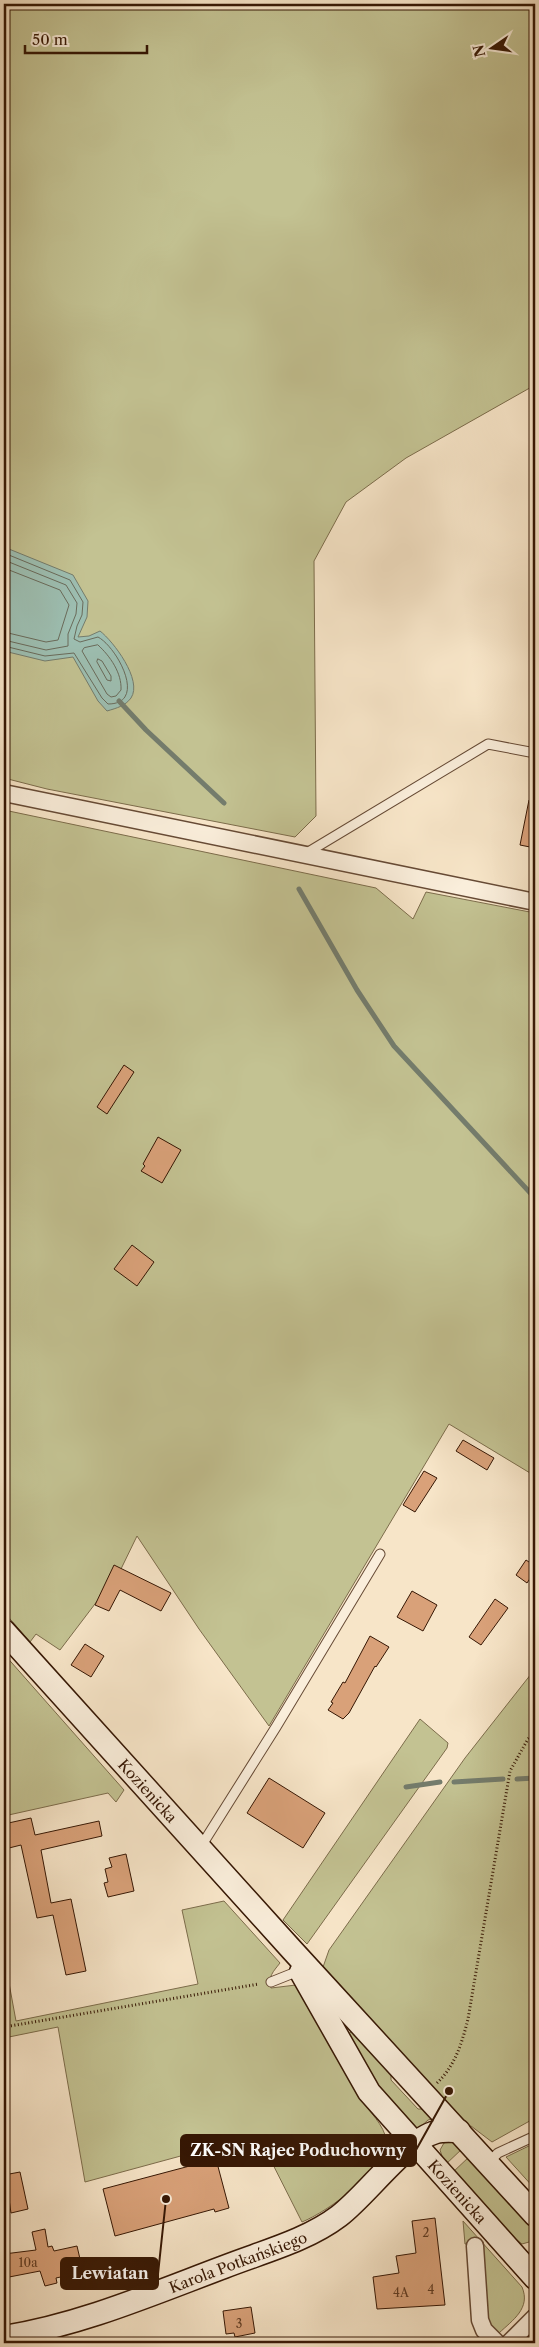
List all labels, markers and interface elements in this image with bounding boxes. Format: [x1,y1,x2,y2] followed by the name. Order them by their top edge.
[25,22,148,54] scale bar
[466,22,516,72] north arrow
[32,30,68,49] text: 50 m
[469,43,489,59] text: N
[114,1755,182,1826] street label: Kozienicka
[181,2135,416,2166] callout: ZK-SN Rajec Poduchowny
[190,2140,407,2160] text: ZK-SN Rajec Poduchowny
[424,2155,491,2227] street label: Kozienicka
[423,2225,430,2240] house number: 2
[166,2227,310,2297] street label: Karola Potkańskiego
[19,2255,38,2270] house number: 10a
[61,2258,158,2289] callout: Lewiatan
[71,2263,149,2283] text: Lewiatan
[428,2282,435,2297] house number: 4
[393,2285,410,2300] house number: 4A
[236,2316,242,2331] house number: 3

